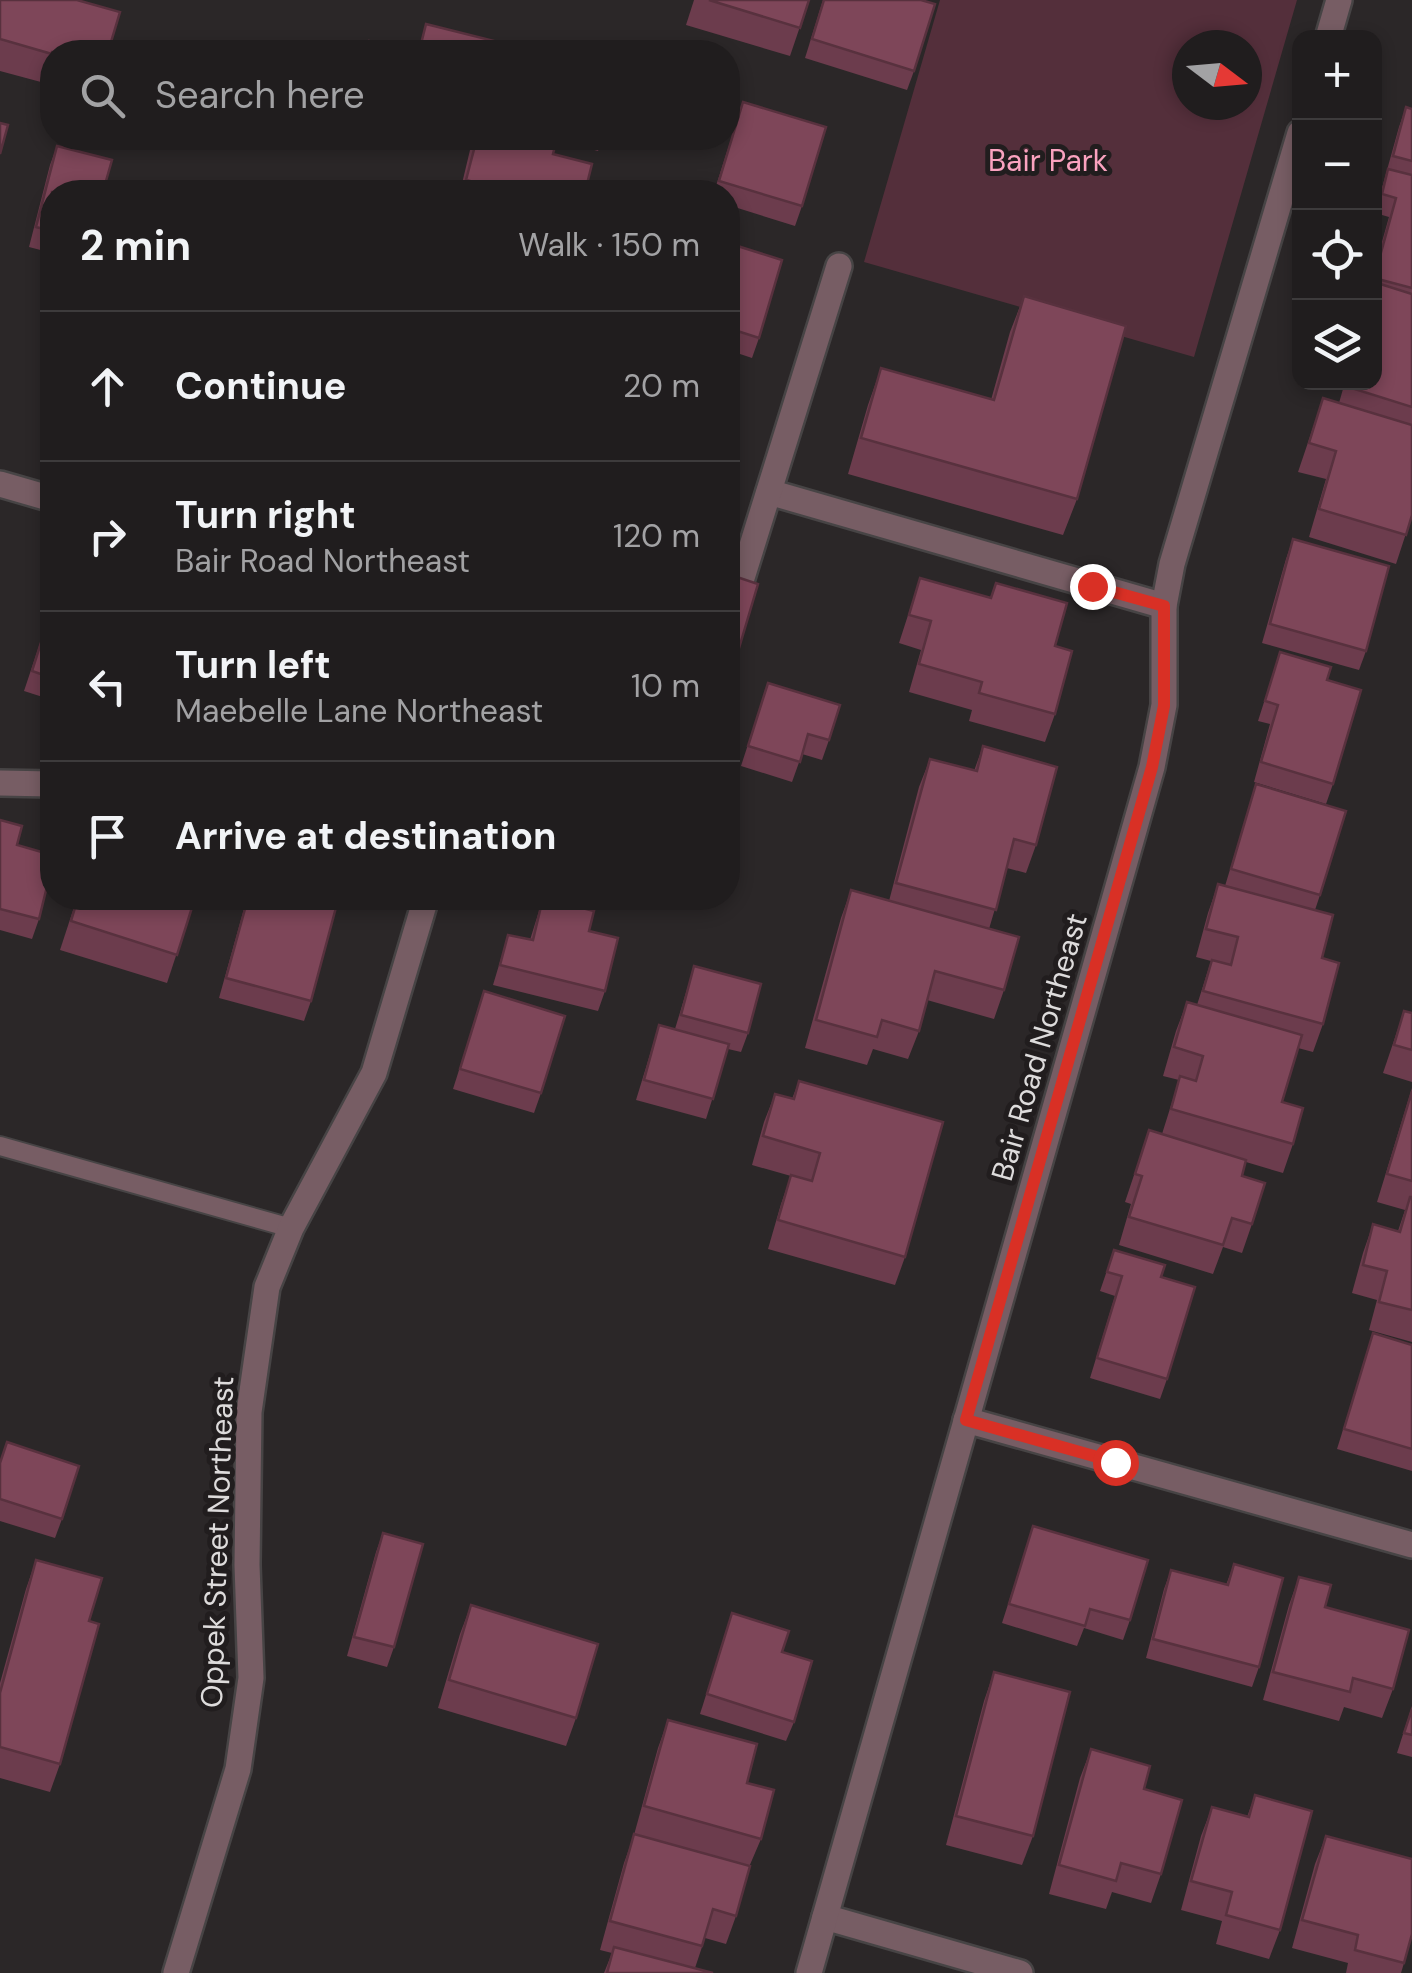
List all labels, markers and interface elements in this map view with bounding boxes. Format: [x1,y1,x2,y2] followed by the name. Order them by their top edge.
[1172,30,1262,120] north arrow
[1292,30,1382,390] map controls
[1292,30,1382,120] button: +
[40,40,740,150] search box
[75,68,130,123] icon: search
[155,70,365,120] text: Search here
[1292,120,1382,210] button: −
[988,141,1108,180] park label: Bair Park
[1292,210,1382,300] button: locate
[80,218,191,273] text: 2 min
[518,224,700,266] text: Walk · 150 m
[1292,300,1382,390] button: layers
[80,359,135,414] icon: ahead
[175,361,346,411] text: Continue
[623,365,700,407] text: 20 m
[175,490,356,540] text: Turn right
[80,509,135,564] icon: right
[613,515,700,557] text: 120 m
[175,540,470,582] text: Bair Road Northeast
[1070,564,1116,610] route end
[175,640,331,690] text: Turn left
[80,659,135,714] icon: left
[631,665,700,707] text: 10 m
[175,690,543,732] text: Maebelle Lane Northeast
[80,809,135,864] icon: arrive
[175,811,557,861] text: Arrive at destination
[982,909,1096,1185] street label: Bair Road Northeast
[192,1375,242,1709] street label: Oppek Street Northeast
[1093,1440,1139,1486] route start

